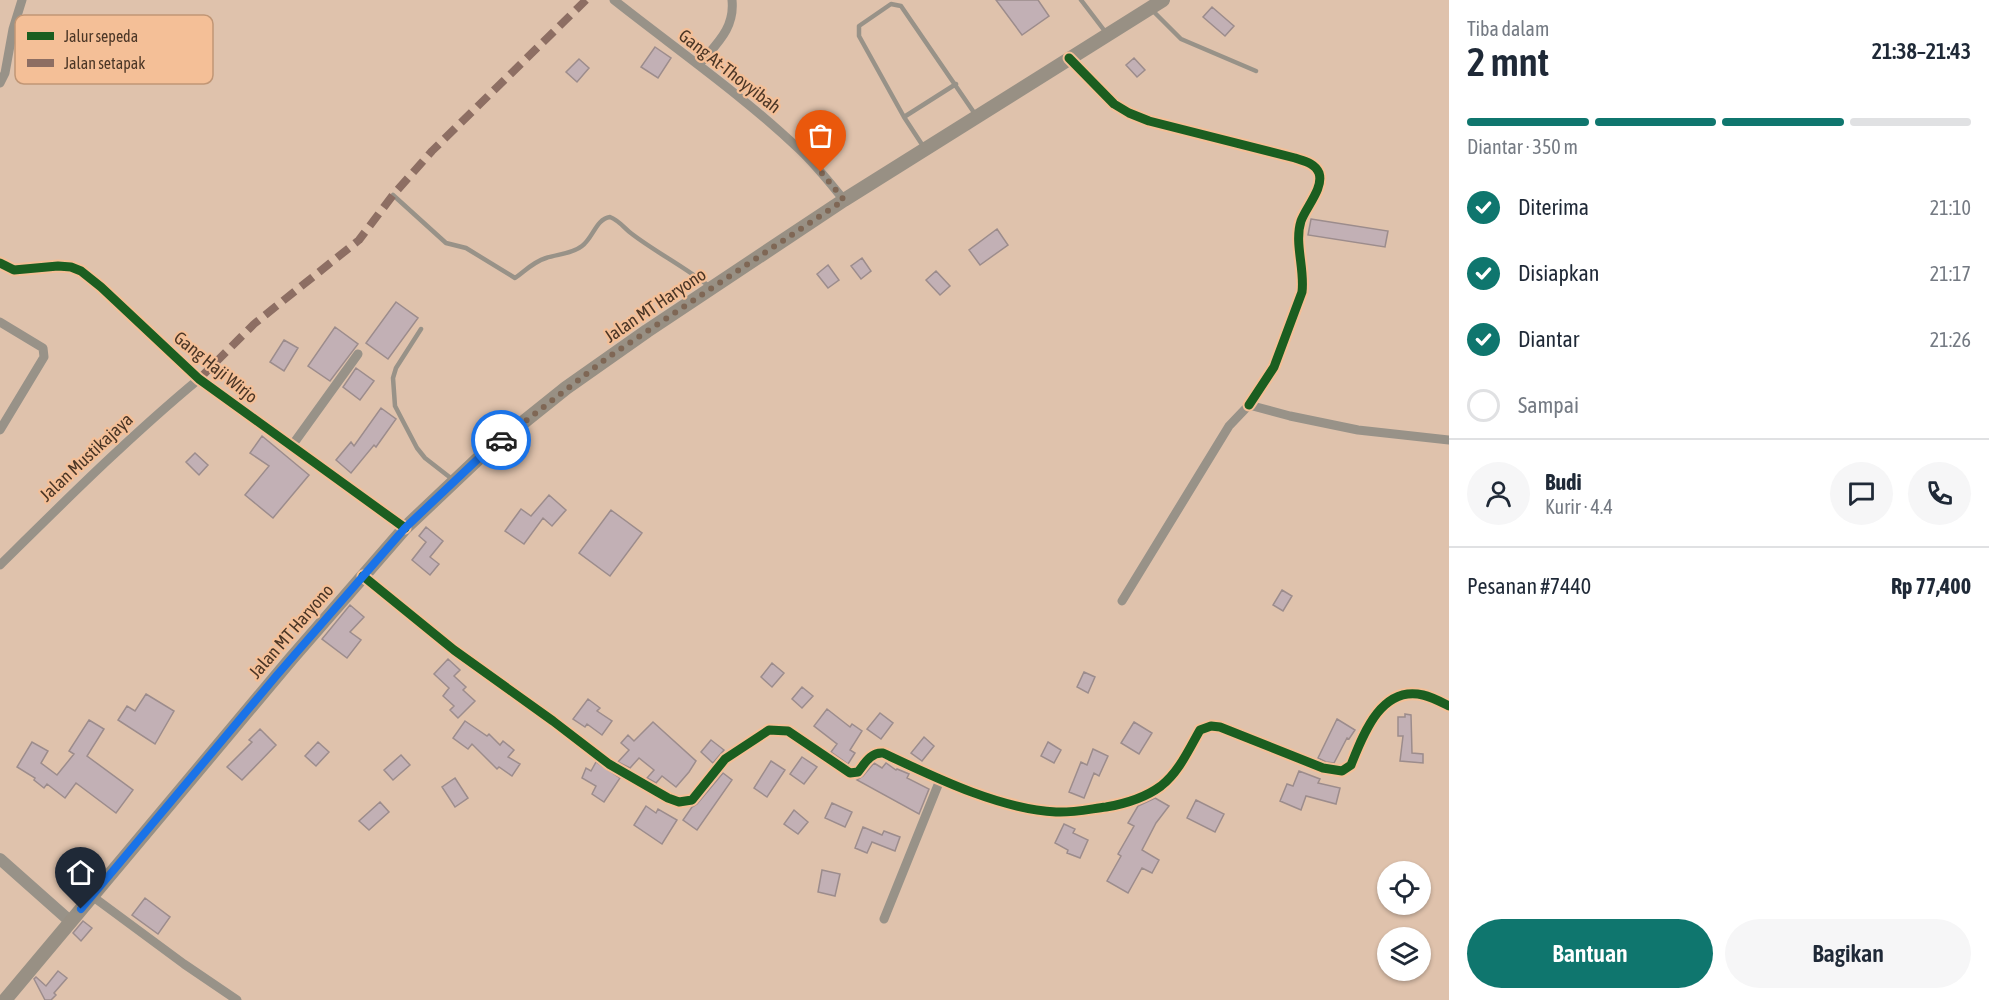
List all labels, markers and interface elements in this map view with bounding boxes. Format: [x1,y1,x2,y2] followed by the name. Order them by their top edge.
[15,15,213,84] legend
[1467,17,1549,40] text: Tiba dalam
[675,25,785,117] street label: Gang At-Thoyyibah
[64,27,138,46] text: Jalur sepeda
[1872,38,1971,64] text: 21:38–21:43
[1467,40,1549,84] text: 2 mnt
[64,54,145,73] text: Jalan setapak
[795,110,846,172] pin
[804,119,837,152] icon: bag
[1467,135,1578,158] text: Diantar · 350 m
[1467,191,1500,224] icon: check
[1518,194,1589,220] text: Diterima
[1930,196,1971,219] text: 21:10
[1467,257,1500,290] icon: check
[1518,260,1599,286] text: Disiapkan
[1930,262,1971,285] text: 21:17
[600,263,710,347] street label: Jalan MT Haryono
[1467,323,1500,356] icon: check
[1518,326,1579,352] text: Diantar
[170,327,262,407] street label: Gang Haji Wirjo
[1930,328,1971,351] text: 21:26
[1518,392,1579,418] text: Sampai
[35,409,137,505] street label: Jalan Mustikajaya
[471,410,531,470] courier
[485,424,518,457] icon: car
[1467,462,1530,525] button: person
[1830,462,1893,525] button: chat
[1908,462,1971,525] button: phone
[1545,469,1582,495] text: Budi
[1545,495,1613,518] text: Kurir · 4.4
[1467,573,1591,599] text: Pesanan #7440
[1891,573,1971,599] text: Rp 77,400
[244,580,338,682] street label: Jalan MT Haryono
[55,847,106,909] pin
[64,856,97,889] icon: home
[1377,861,1431,981] map controls
[1377,861,1431,915] button: locate
[1467,919,1713,988] button: Bantuan
[1725,919,1971,988] button: Bagikan
[1377,927,1431,981] button: layers

